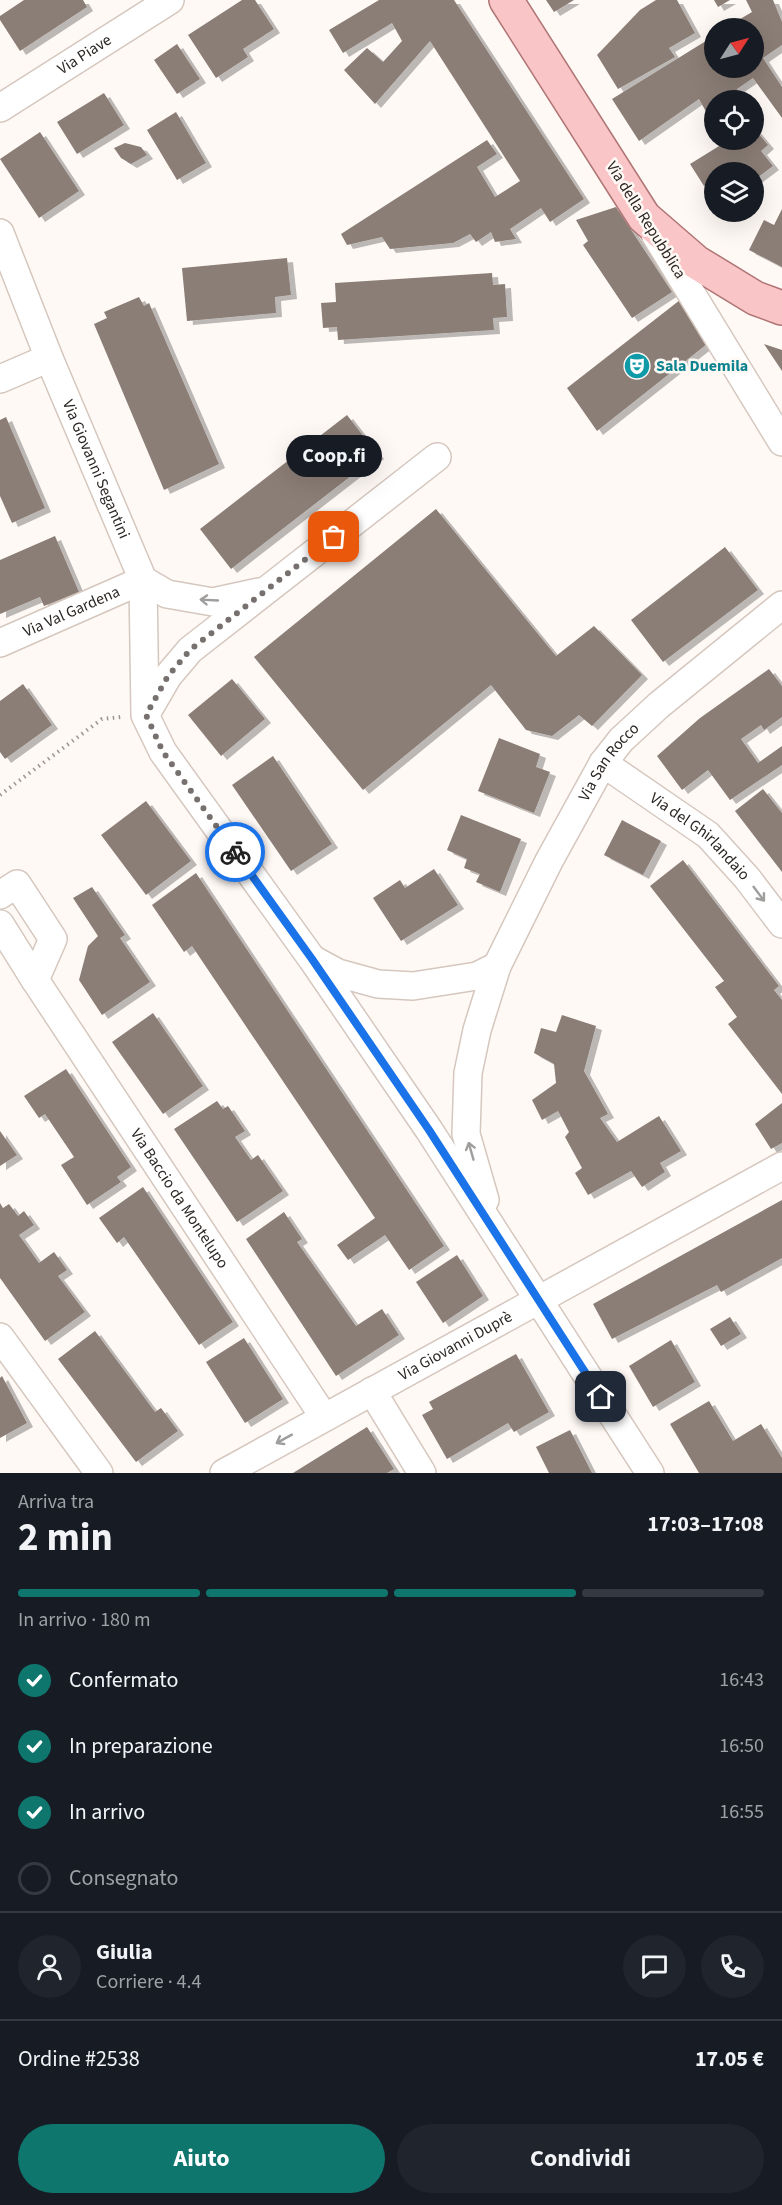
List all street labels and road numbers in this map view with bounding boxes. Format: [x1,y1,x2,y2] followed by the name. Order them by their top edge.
[53,29,116,80] street label: Via Piave
[601,157,691,283] street label: Via della Repubblica
[57,396,135,542] street label: Via Giovanni Segantini
[19,581,123,643] street label: Via Val Gardena
[573,718,644,805] street label: Via San Rocco
[645,787,755,885] street label: Via del Ghirlandaio
[125,1124,234,1273] street label: Via Baccio da Montelupo
[395,1306,516,1386] street label: Via Giovanni Duprè

